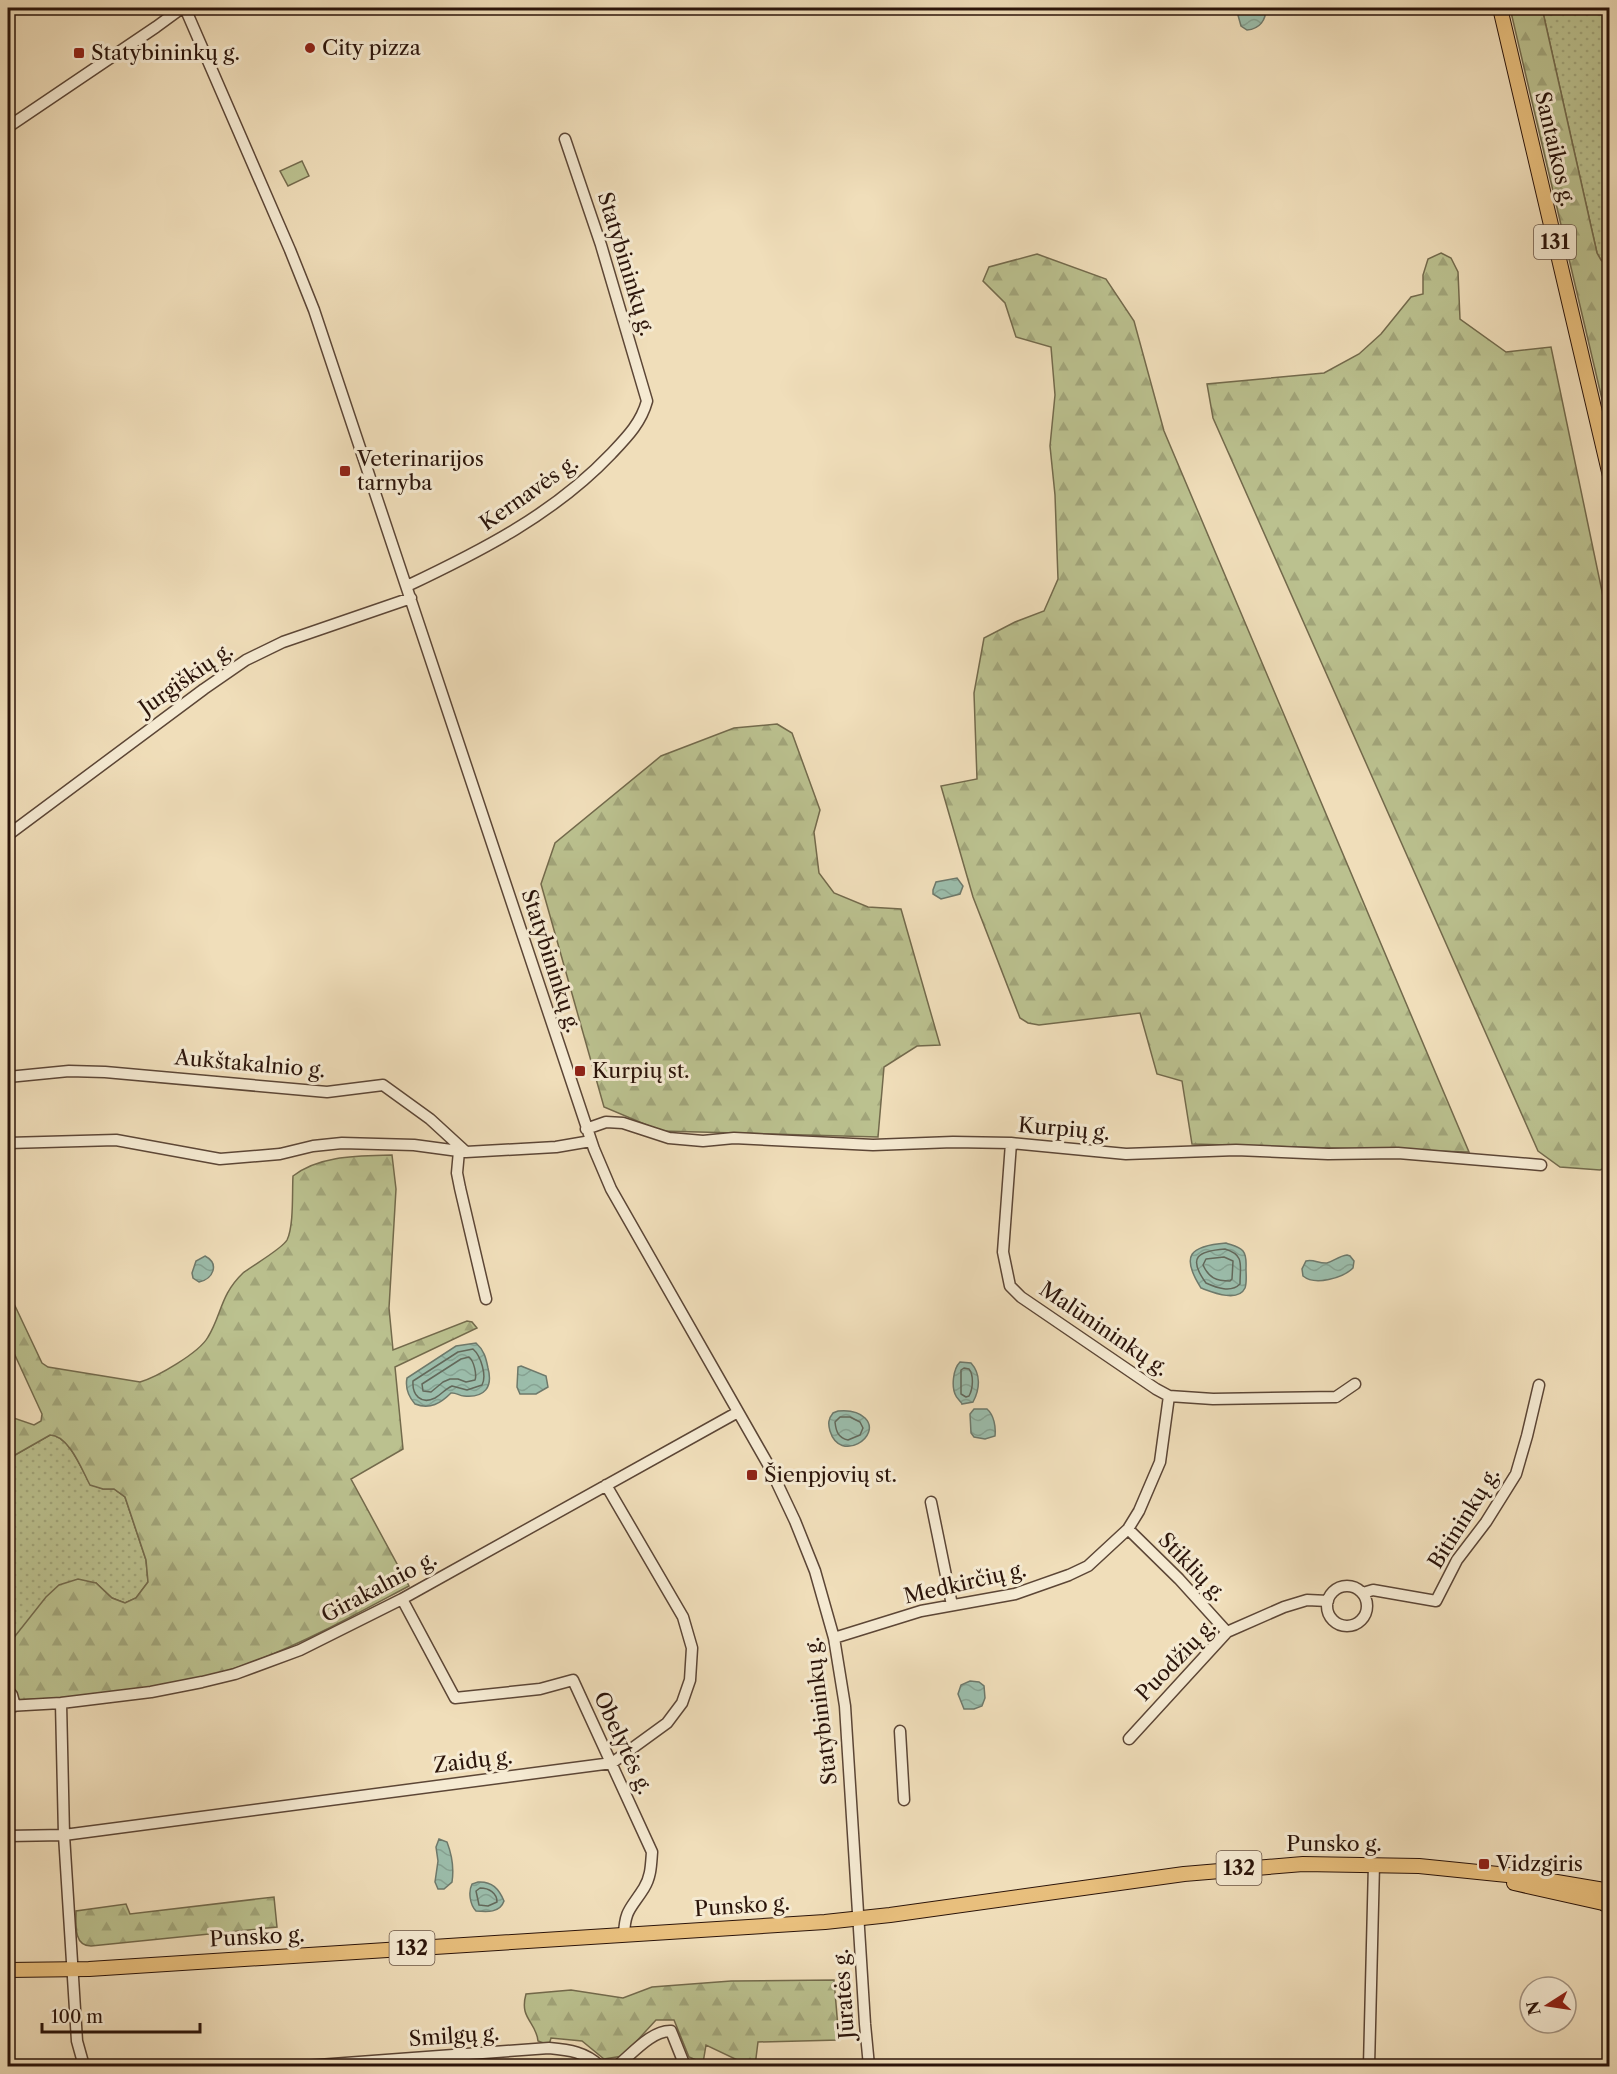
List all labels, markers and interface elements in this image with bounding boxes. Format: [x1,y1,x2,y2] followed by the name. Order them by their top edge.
[322,35,422,60] place label: City pizza
[91,40,240,65] place label: Statybininkų g.
[303,41,317,55] marker: City pizza
[72,46,86,60] marker: Statybininkų g.
[1530,89,1581,209] street label: Santaikos g.
[593,189,660,339] street label: Statybininkų g.
[1534,225,1576,259] road number: 131
[356,446,484,495] place label: Veterinarijos tarnyba
[475,450,583,536] street label: Kernavės g.
[338,464,352,478] marker: Veterinarijos tarnyba
[131,637,237,722] street label: Jurgiškių g.
[517,886,586,1036] street label: Statybininkų g.
[173,1044,327,1083] street label: Aukštakalnio g.
[592,1058,690,1083] place label: Kurpių st.
[573,1064,587,1078] marker: Kurpių st.
[1017,1112,1111,1145] street label: Kurpių g.
[1035,1276,1173,1381] street label: Malūnininkų g.
[764,1462,897,1487] place label: Šienpjovių st.
[1423,1463,1504,1573] street label: Bitininkų g.
[745,1468,759,1482] marker: Šienpjovių st.
[1154,1527,1231,1606] street label: Stiklių g.
[317,1546,441,1627] street label: Girakalnio g.
[901,1556,1028,1609] street label: Medkirčių g.
[1130,1613,1221,1706] street label: Puodžių g.
[799,1636,842,1786] street label: Statybininkų g.
[589,1688,658,1798] street label: Obelytės g.
[432,1743,514,1778] street label: Zaidų g.
[1286,1831,1382,1856] street label: Punsko g.
[1216,1851,1262,1885] road number: 132
[1495,1851,1583,1876] place label: Vidzgiris
[1477,1857,1491,1871] marker: Vidzgiris
[693,1890,790,1921] street label: Punsko g.
[209,1922,305,1951] street label: Punsko g.
[390,1931,434,1965] road number: 132
[828,1948,859,2043] street label: Jūratės g.
[1518,1975,1578,2035] north arrow
[42,1996,200,2034] scale bar
[1522,1999,1545,2017] text: N
[51,2006,103,2028] text: 100 m
[408,2020,500,2051] street label: Smilgų g.

